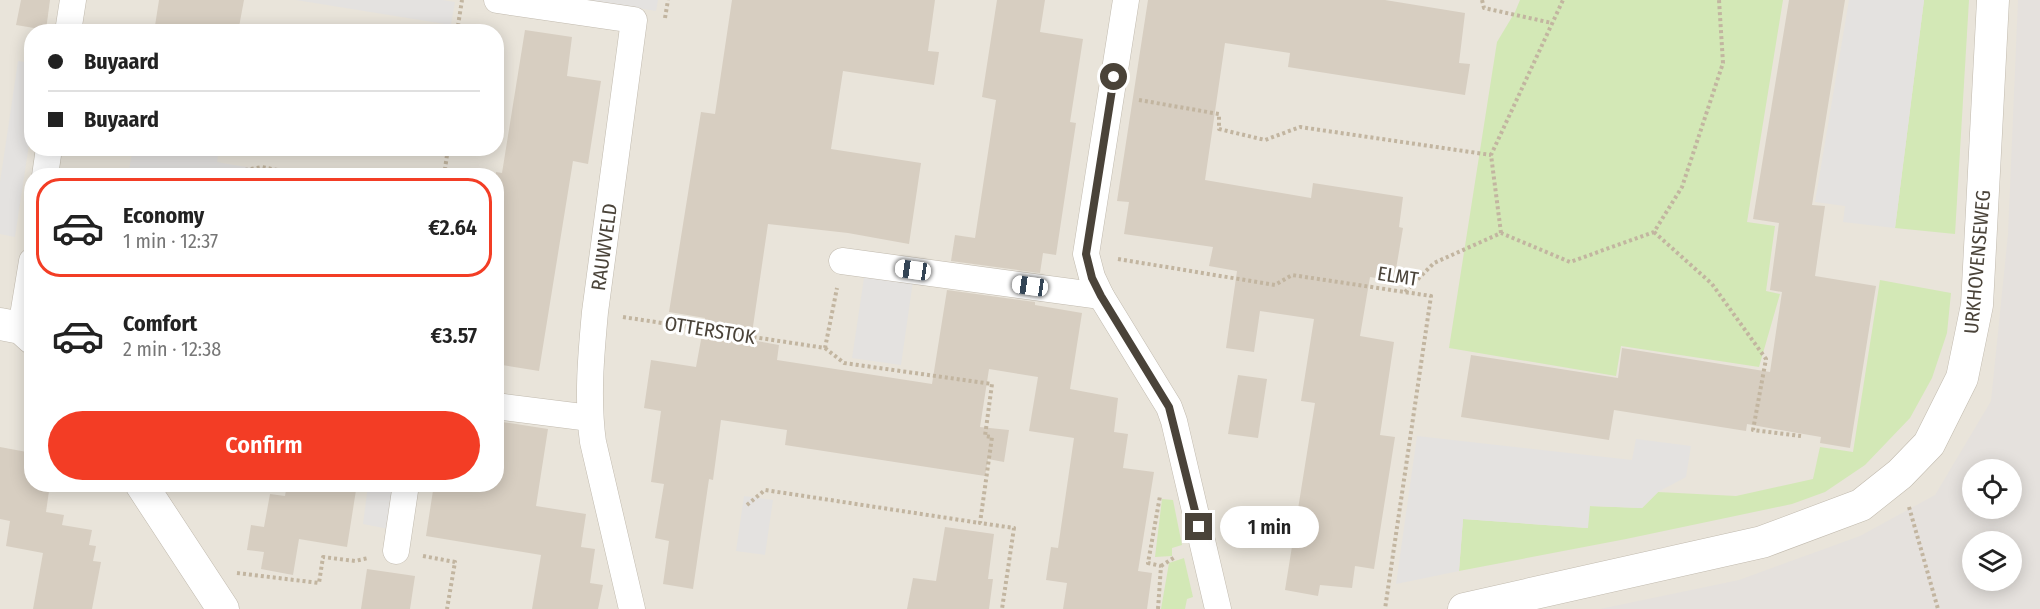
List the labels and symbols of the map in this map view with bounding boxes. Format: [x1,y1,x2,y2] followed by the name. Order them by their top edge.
[1100,63,1127,90] route start
[1959,189,1995,335] street label: URKHOVENSEWEG
[586,202,622,292] street label: RAUWVELD
[894,259,932,281] car
[1376,261,1421,291] street label: ELMT
[1011,275,1049,297] car
[663,311,758,349] street label: OTTERSTOK
[1220,506,1319,548] callout: 1 min
[1185,513,1212,540] route end

